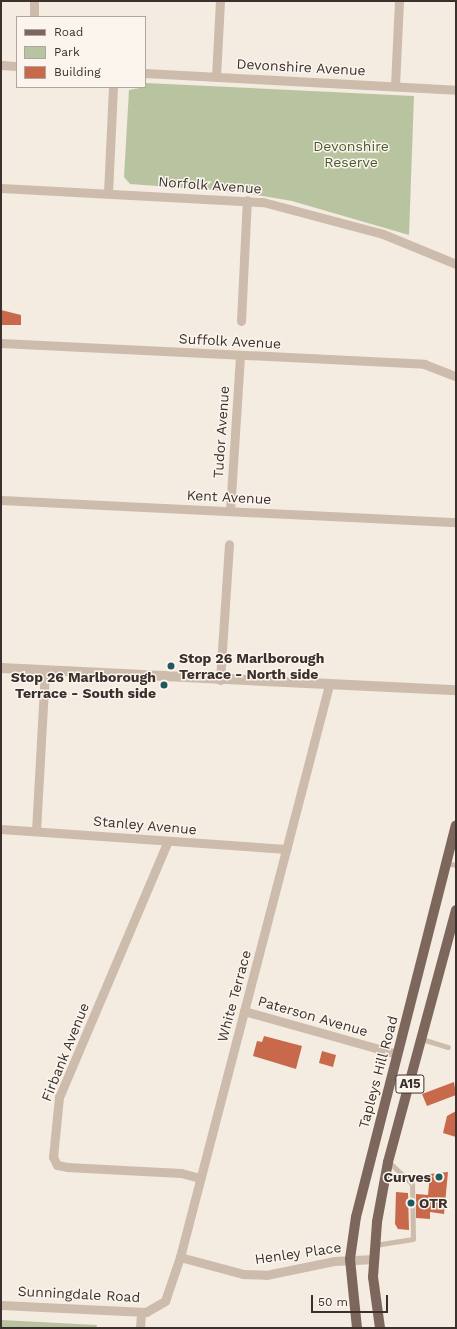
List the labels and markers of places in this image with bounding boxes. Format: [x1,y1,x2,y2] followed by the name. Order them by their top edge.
[179,650,324,682] place label: Stop 26 Marlborough Terrace - North side
[166,661,176,671] marker: Stop 26 Marlborough Terrace - North side
[11,669,156,702] place label: Stop 26 Marlborough Terrace - South side
[159,680,169,690] marker: Stop 26 Marlborough Terrace - South side
[383,1169,431,1185] place label: Curves
[434,1172,444,1182] marker: Curves
[419,1195,448,1211] place label: OTR
[406,1198,416,1208] marker: OTR

